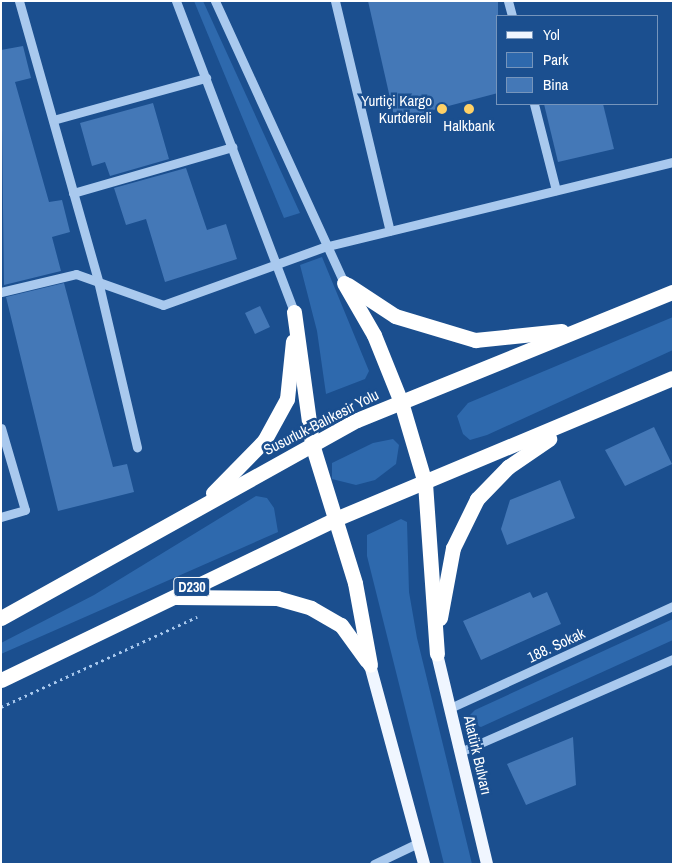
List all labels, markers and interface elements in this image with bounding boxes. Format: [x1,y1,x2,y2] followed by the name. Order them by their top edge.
[497,15,659,105] legend
[543,24,560,45] text: Yol
[543,49,568,70] text: Park
[543,74,568,95] text: Bina
[361,91,432,126] place label: Yurtiçi Kargo Kurtdereli
[436,103,448,115] marker: Yurtiçi Kargo Kurtdereli
[463,103,475,115] marker: Halkbank
[443,117,495,135] place label: Halkbank
[260,385,382,459] street label: Susurluk-Balıkesir Yolu
[173,576,211,598] road number: D230
[524,624,588,666] street label: 188. Sokak
[460,714,496,796] street label: Atatürk Bulvarı

